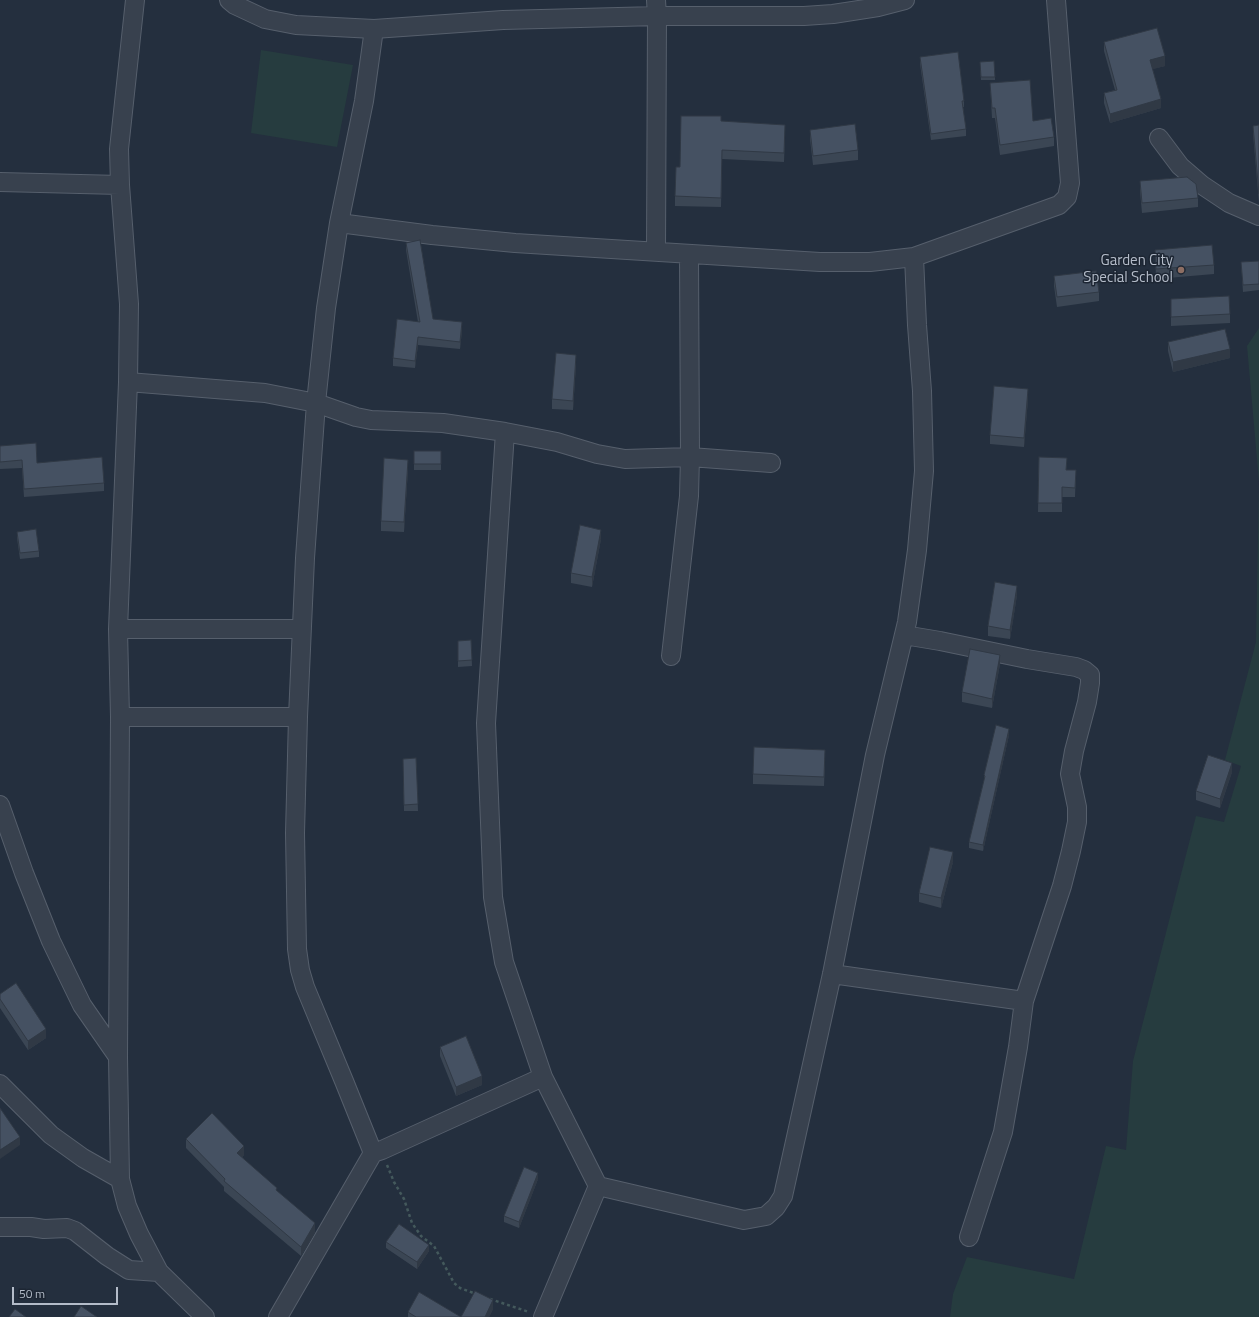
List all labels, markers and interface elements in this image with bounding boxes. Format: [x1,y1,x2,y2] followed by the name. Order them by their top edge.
[1083,252,1173,287] place label: Garden City Special School
[1176,265,1186,275] marker: Garden City Special School
[14,1279,120,1305] scale bar
[19,1284,45,1303] text: 50 m

